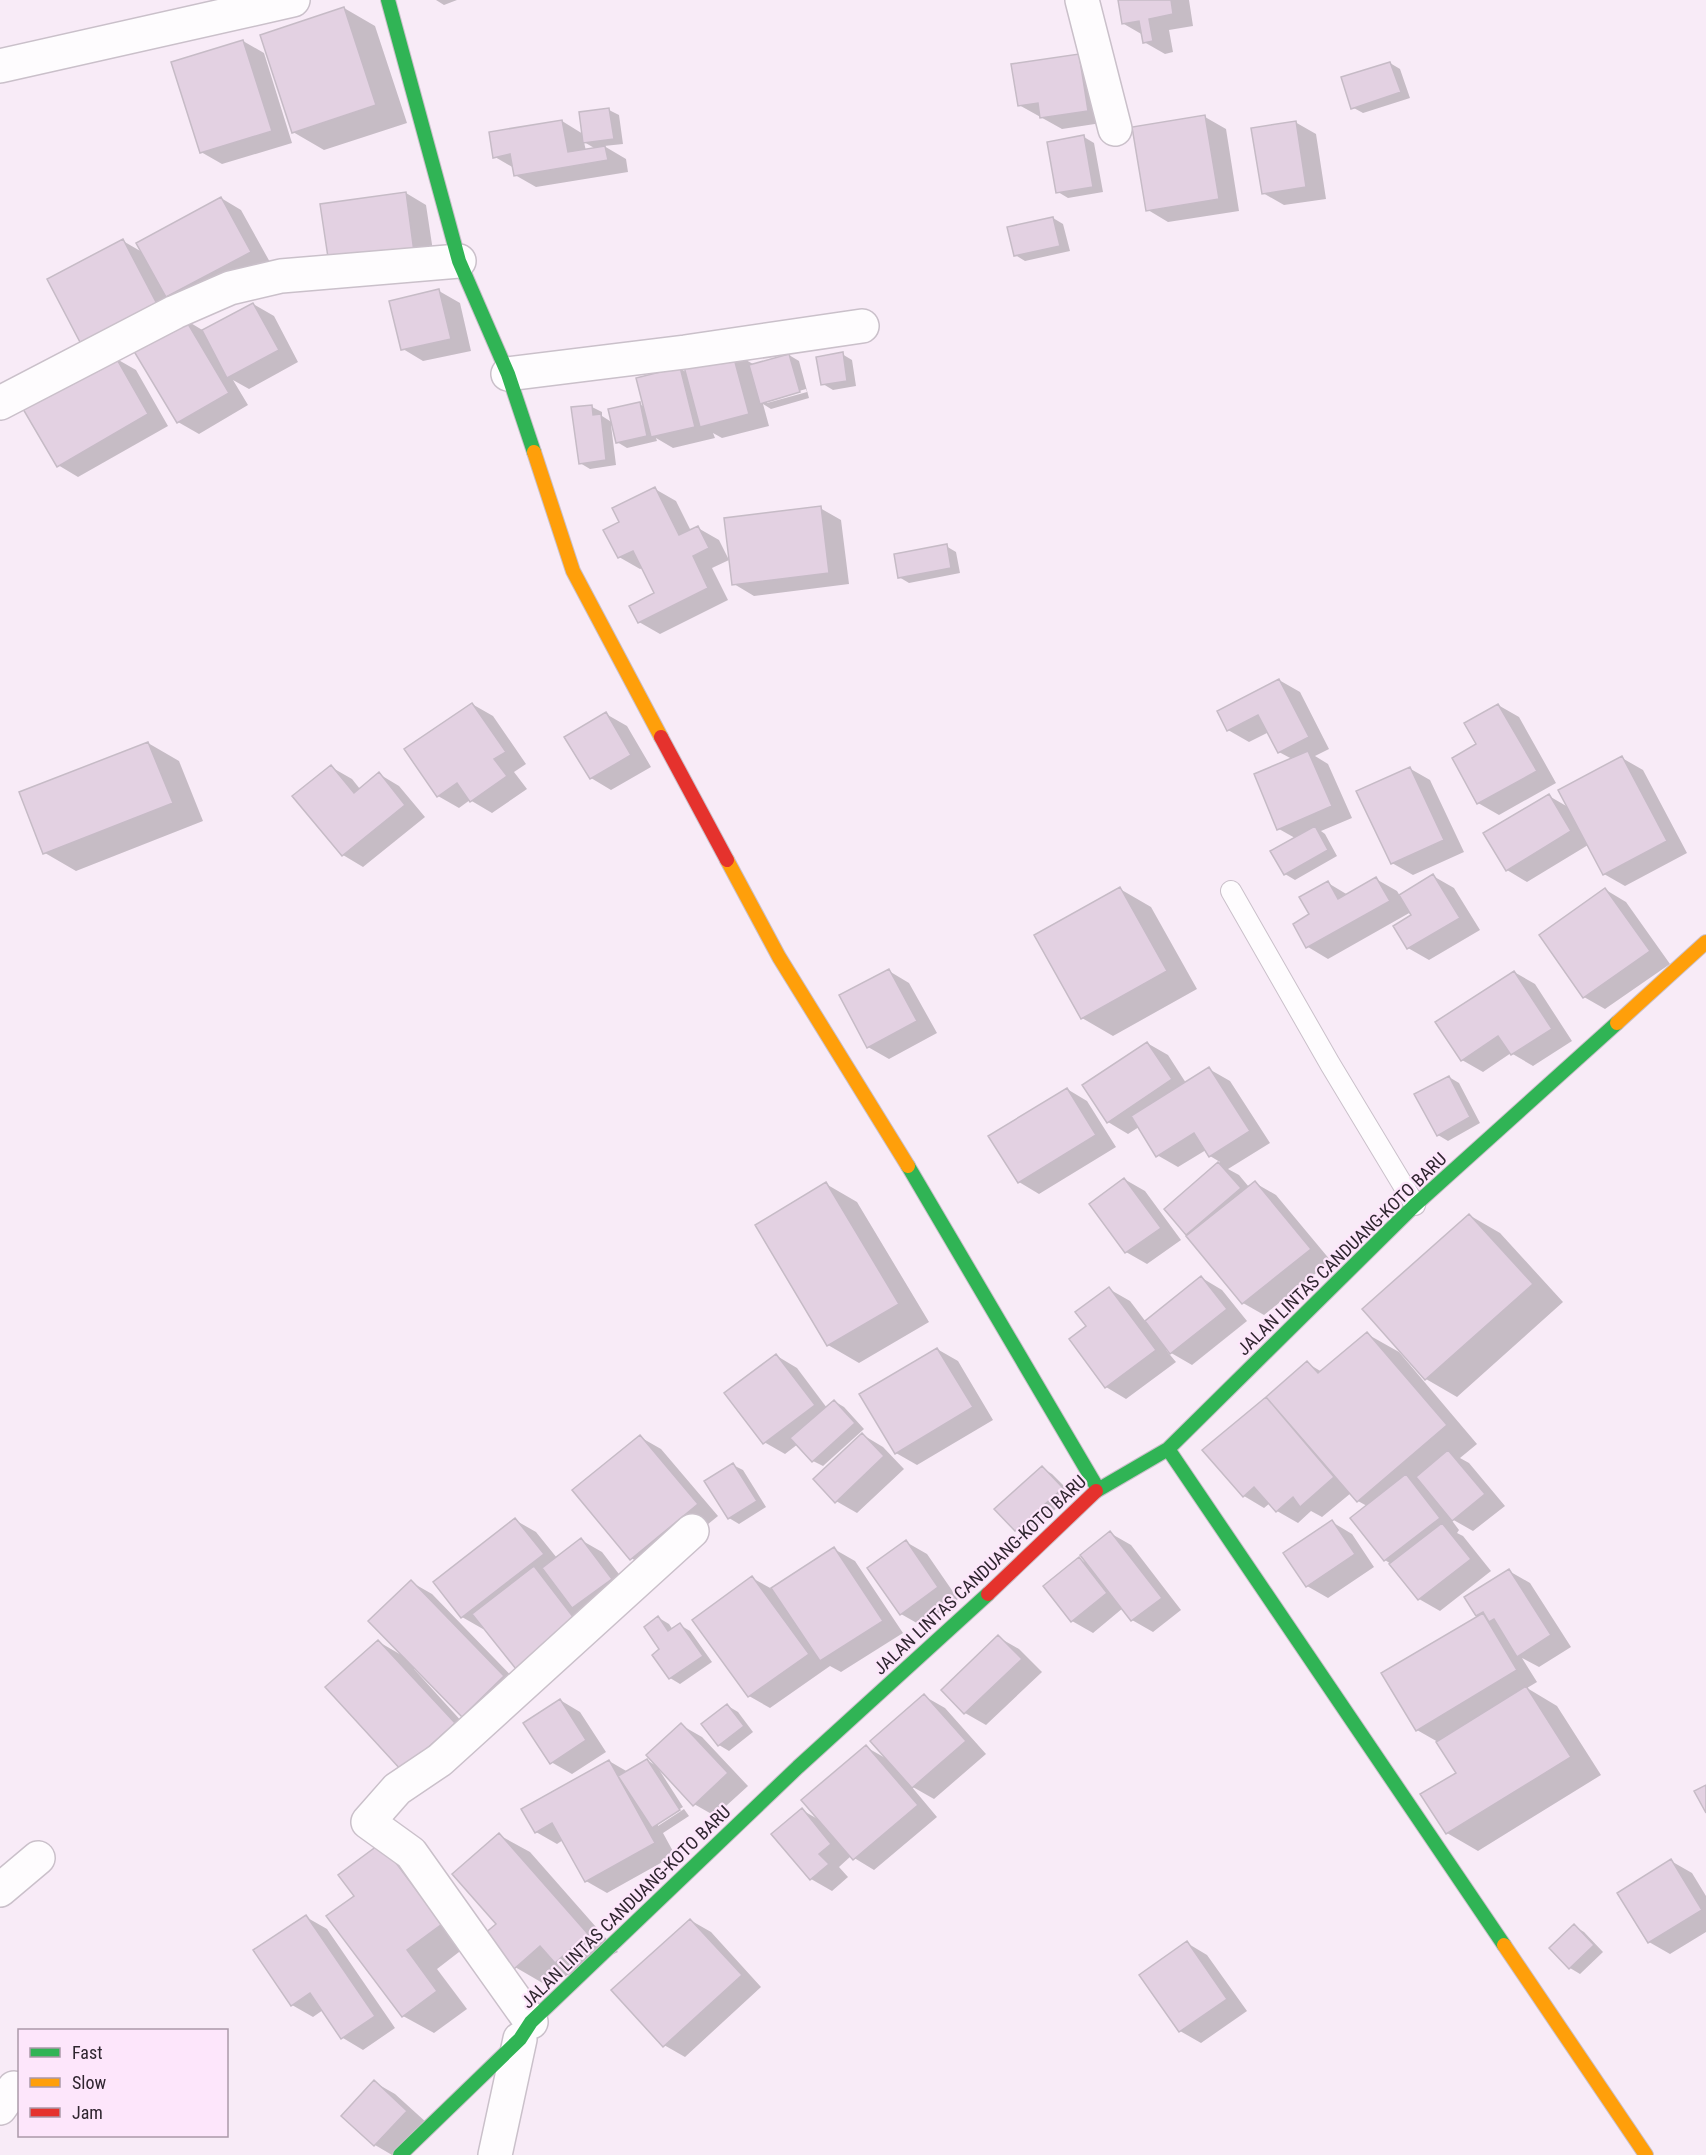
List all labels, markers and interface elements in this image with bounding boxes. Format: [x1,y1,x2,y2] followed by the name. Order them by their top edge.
[1233,1148,1451,1359] street label: JALAN LINTAS CANDUANG-KOTO BARU
[869,1471,1090,1679] street label: JALAN LINTAS CANDUANG-KOTO BARU
[517,1801,735,2012] street label: JALAN LINTAS CANDUANG-KOTO BARU
[18,2029,228,2137] legend
[72,2042,103,2063] text: Fast
[72,2072,107,2093] text: Slow
[72,2102,103,2123] text: Jam

